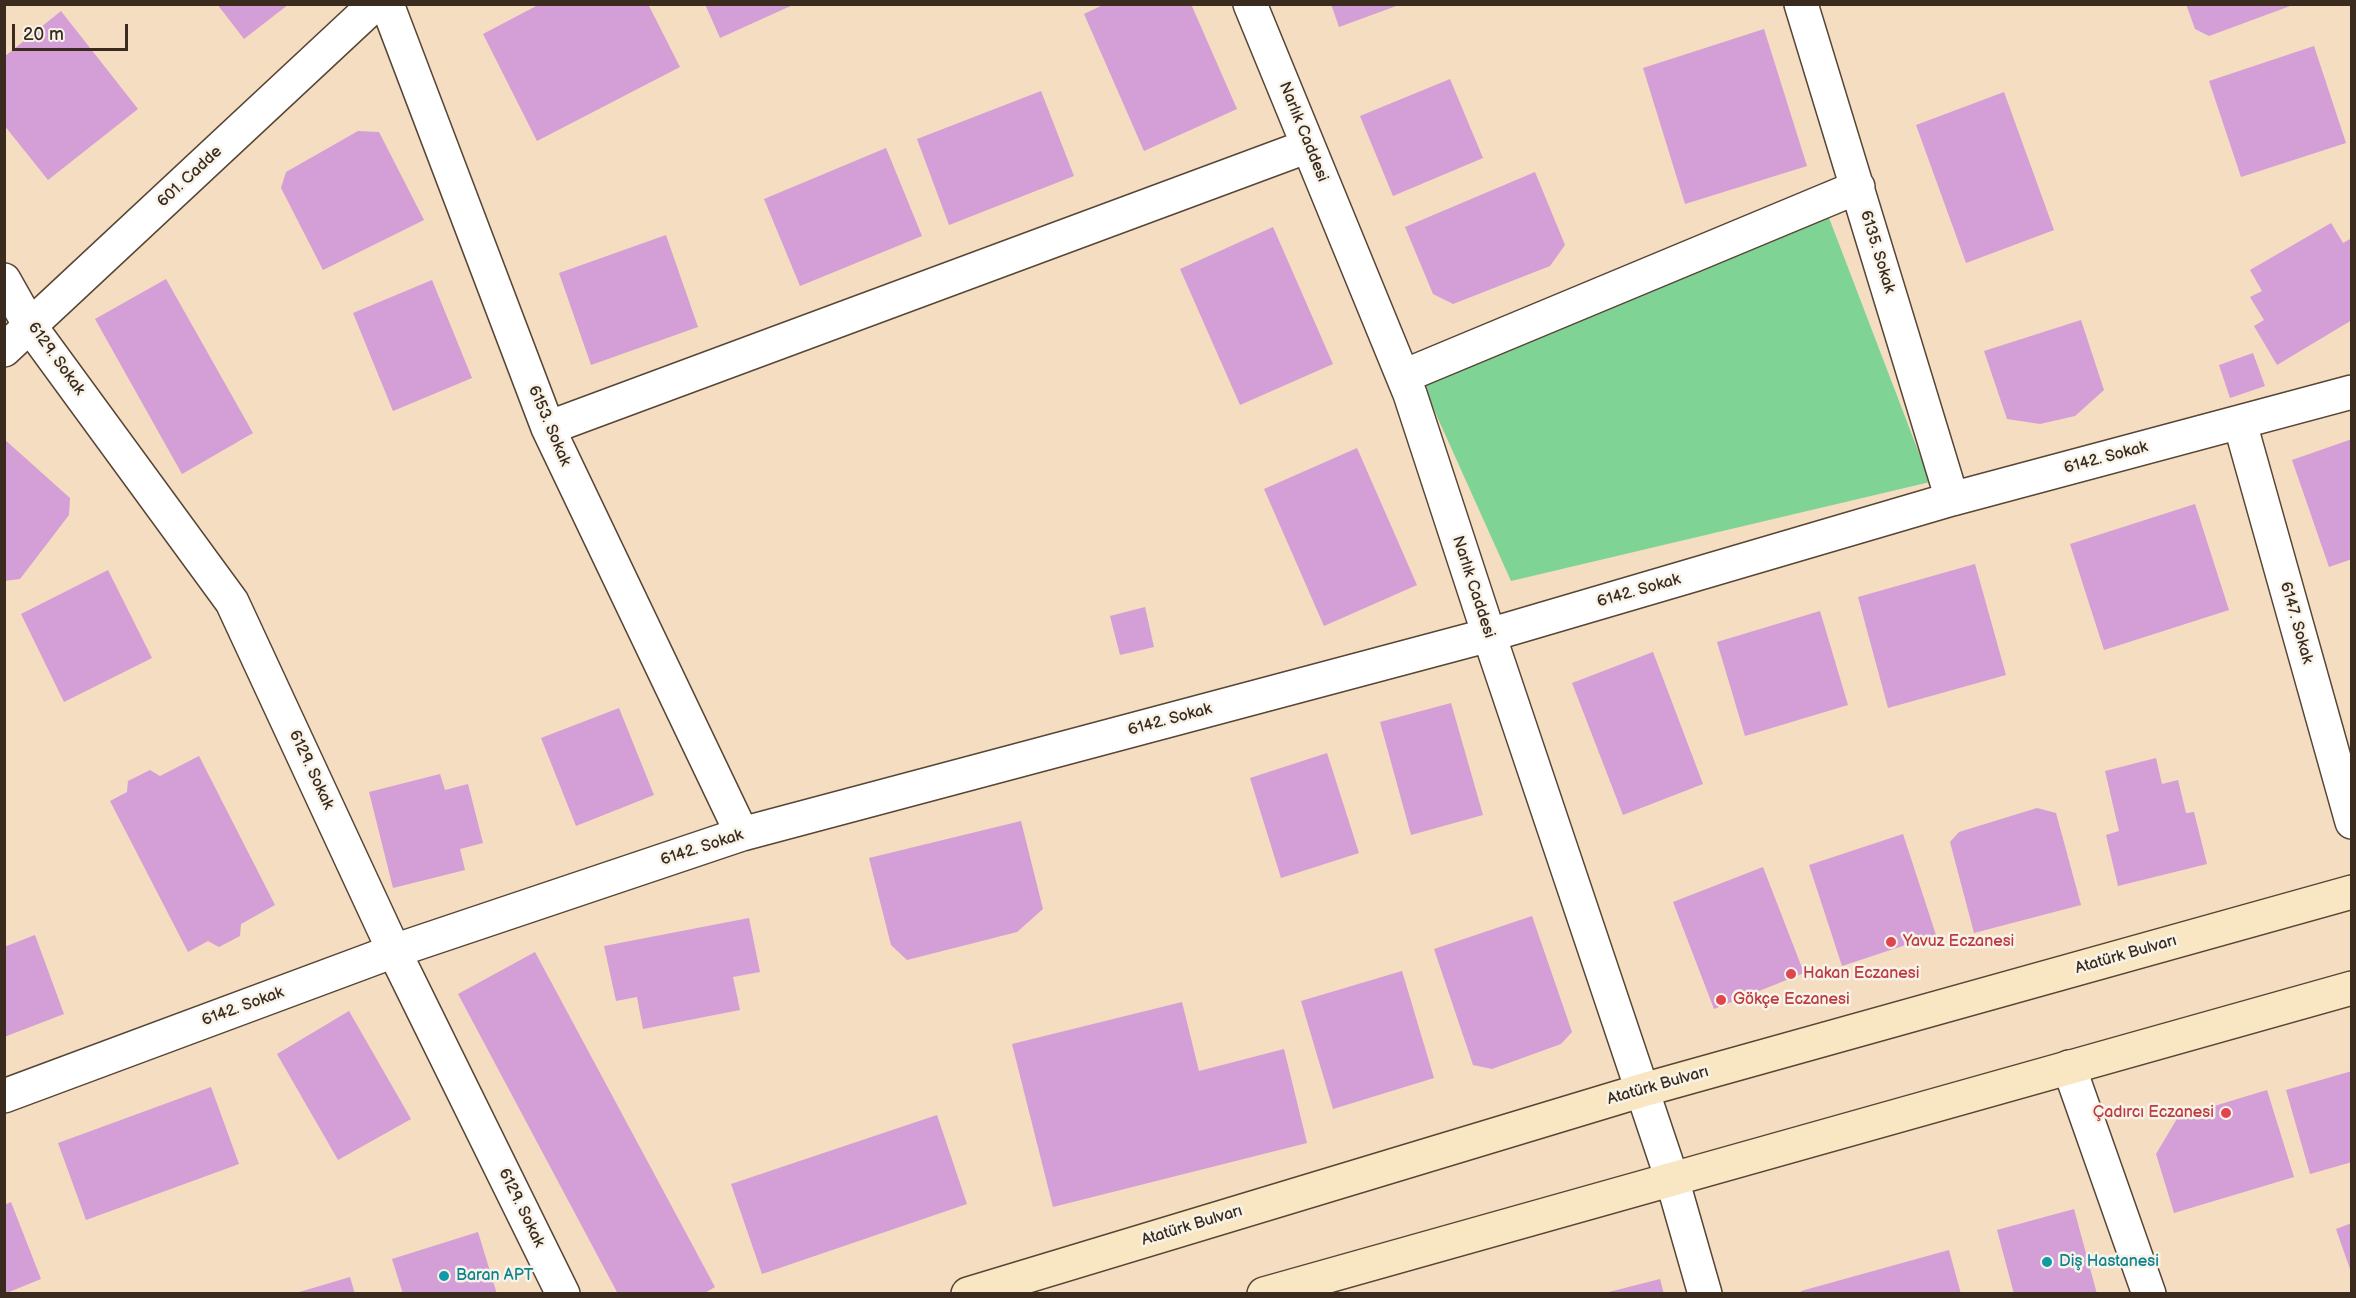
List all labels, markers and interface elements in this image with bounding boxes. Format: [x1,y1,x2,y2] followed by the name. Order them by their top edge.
[15,12,130,50] scale bar
[23,24,64,45] text: 20 m
[1274,79,1332,185] street label: Narlık Caddesi
[154,142,226,212] street label: 601. Cadde
[1855,208,1899,296] street label: 6135. Sokak
[23,319,89,399] street label: 6129. Sokak
[523,383,575,469] street label: 6153. Sokak
[2062,438,2150,478] street label: 6142. Sokak
[1447,533,1499,641] street label: Narlık Caddesi
[1595,570,1683,612] street label: 6142. Sokak
[2275,580,2317,666] street label: 6147. Sokak
[1126,700,1214,740] street label: 6142. Sokak
[284,727,338,813] street label: 6129. Sokak
[658,826,746,870] street label: 6142. Sokak
[2073,931,2179,979] street label: Atatürk Bulvarı
[1903,932,2014,952] place label: Yavuz Eczanesi
[1884,935,1898,949] marker: Yavuz Eczanesi
[1803,964,1919,984] place label: Hakan Eczanesi
[1784,967,1798,981] marker: Hakan Eczanesi
[199,983,287,1031] street label: 6142. Sokak
[1733,990,1850,1010] place label: Gökçe Eczanesi
[1714,993,1728,1007] marker: Gökçe Eczanesi
[1605,1062,1711,1110] street label: Atatürk Bulvarı
[2093,1103,2214,1123] place label: Çadırcı Eczanesi
[2219,1106,2233,1120] marker: Çadırcı Eczanesi
[494,1165,548,1251] street label: 6129. Sokak
[1139,1202,1245,1250] street label: Atatürk Bulvarı
[2059,1252,2159,1272] place label: Diş Hastanesi
[2040,1255,2054,1269] marker: Diş Hastanesi
[456,1266,533,1286] place label: Baran APT
[437,1269,451,1283] marker: Baran APT

